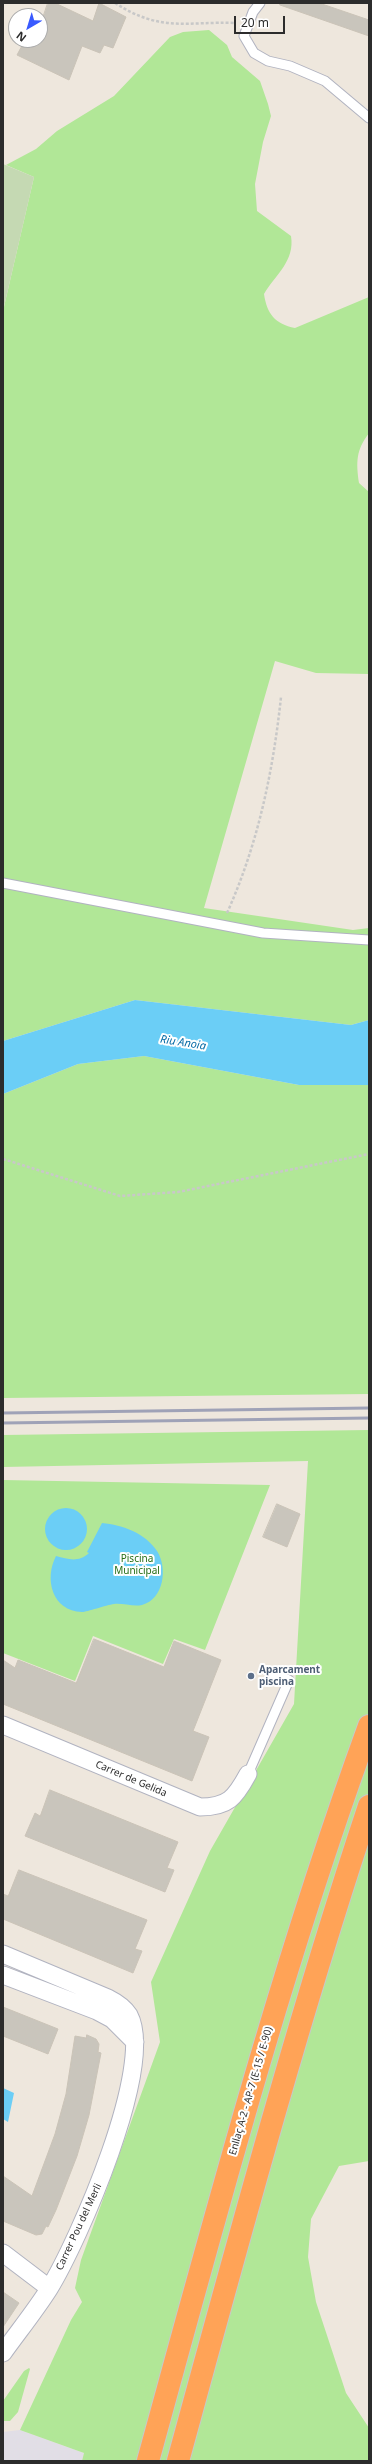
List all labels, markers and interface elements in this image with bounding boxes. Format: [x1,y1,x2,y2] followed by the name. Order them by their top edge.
[8,8,48,48] north arrow
[236,8,287,34] scale bar
[241,14,269,31] text: 20 m
[13,28,29,46] text: N
[159,1033,207,1053] water label: Riu Anoia
[114,1553,160,1576] park label: Piscina Municipal
[259,1664,320,1688] place label: Aparcament piscina
[246,1671,256,1681] marker: Aparcament piscina
[93,1759,169,1799] street label: Carrer de Gelida
[227,2025,275,2157] street label: Enllaç A-2 - AP-7 (E-15 / E-90)
[54,2182,104,2272] street label: Carrer Pou del Merli

